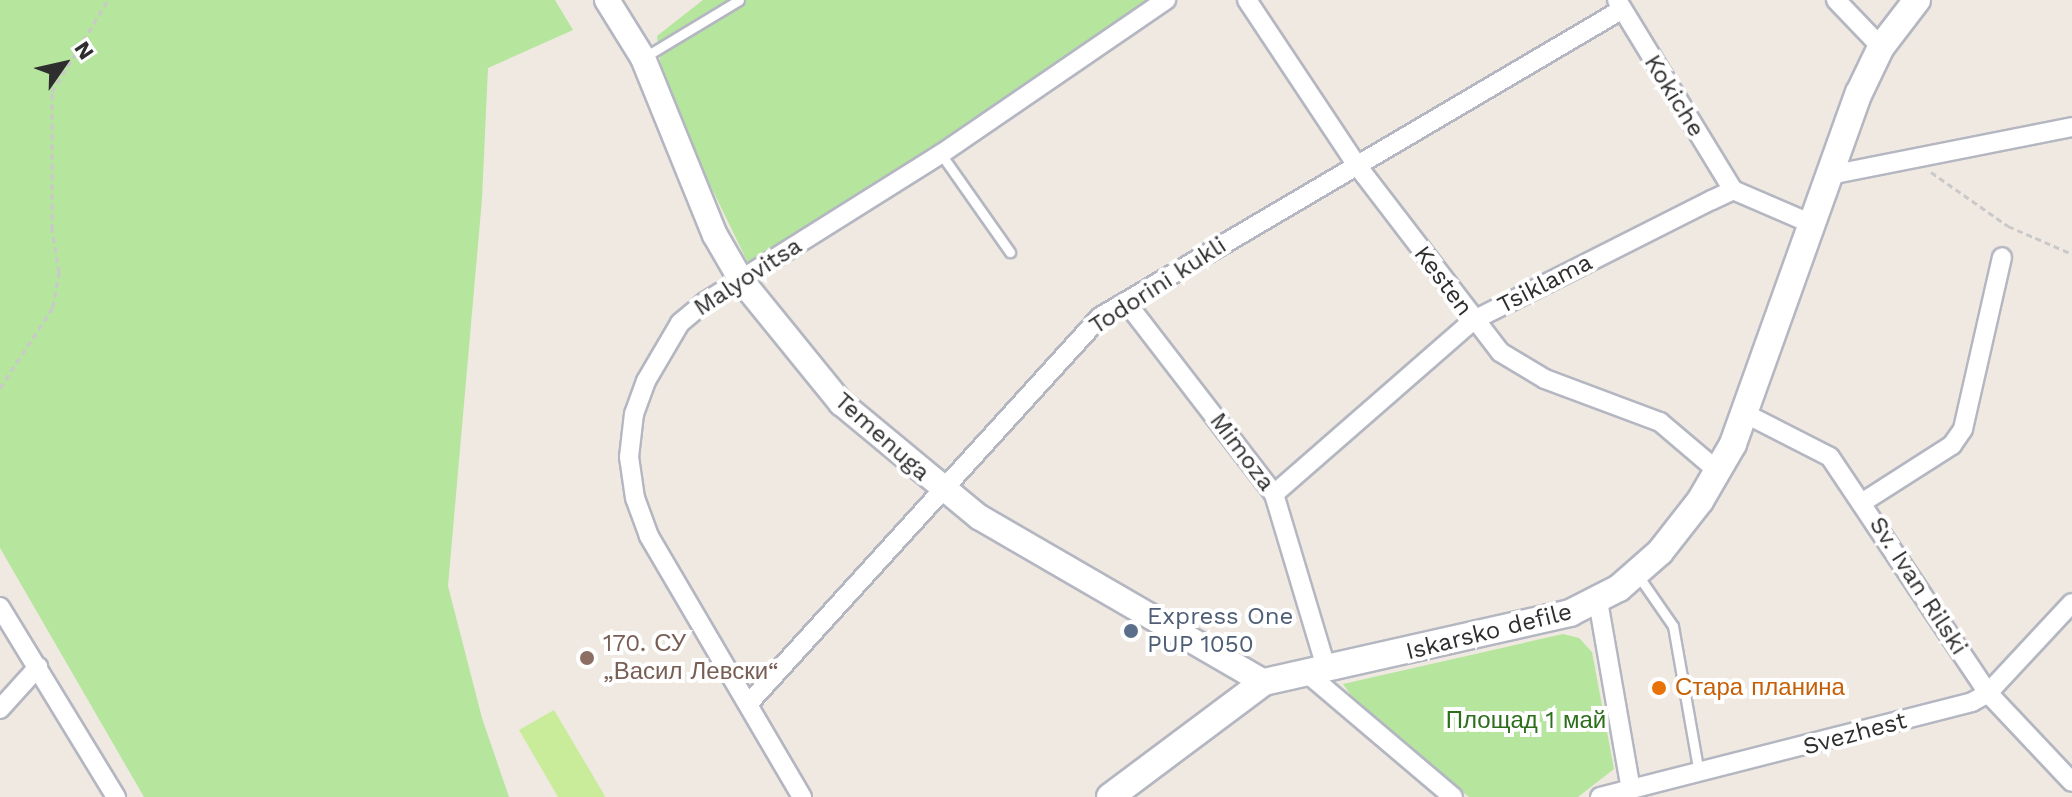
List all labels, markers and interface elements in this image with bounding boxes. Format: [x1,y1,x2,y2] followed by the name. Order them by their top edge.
[24,24,104,104] north arrow
[69,37,99,64] text: N
[1638,50,1710,142] street label: Kokiche
[1084,231,1232,341] street label: Todorini kukli
[689,232,807,322] street label: Malyovitsa
[1407,240,1479,322] street label: Kesten
[1493,248,1597,320] street label: Tsiklama
[828,387,936,487] street label: Temenuga
[1203,407,1281,497] street label: Mimoza
[1863,512,1973,660] street label: Sv. Ivan Rilski
[1403,597,1575,667] street label: Iskarsko defile
[1147,603,1293,659] place label: Express One PUP 1050
[1122,622,1140,640] marker: Express One PUP 1050
[603,630,779,686] place label: 170. СУ „Васил Левски“
[578,649,596,667] marker: 170. СУ „Васил Левски“
[1675,674,1845,702] place label: Стара планина
[1650,679,1668,697] marker: Стара планина
[1800,706,1910,762] street label: Svezhest
[1446,707,1606,735] park label: Площад 1 май

